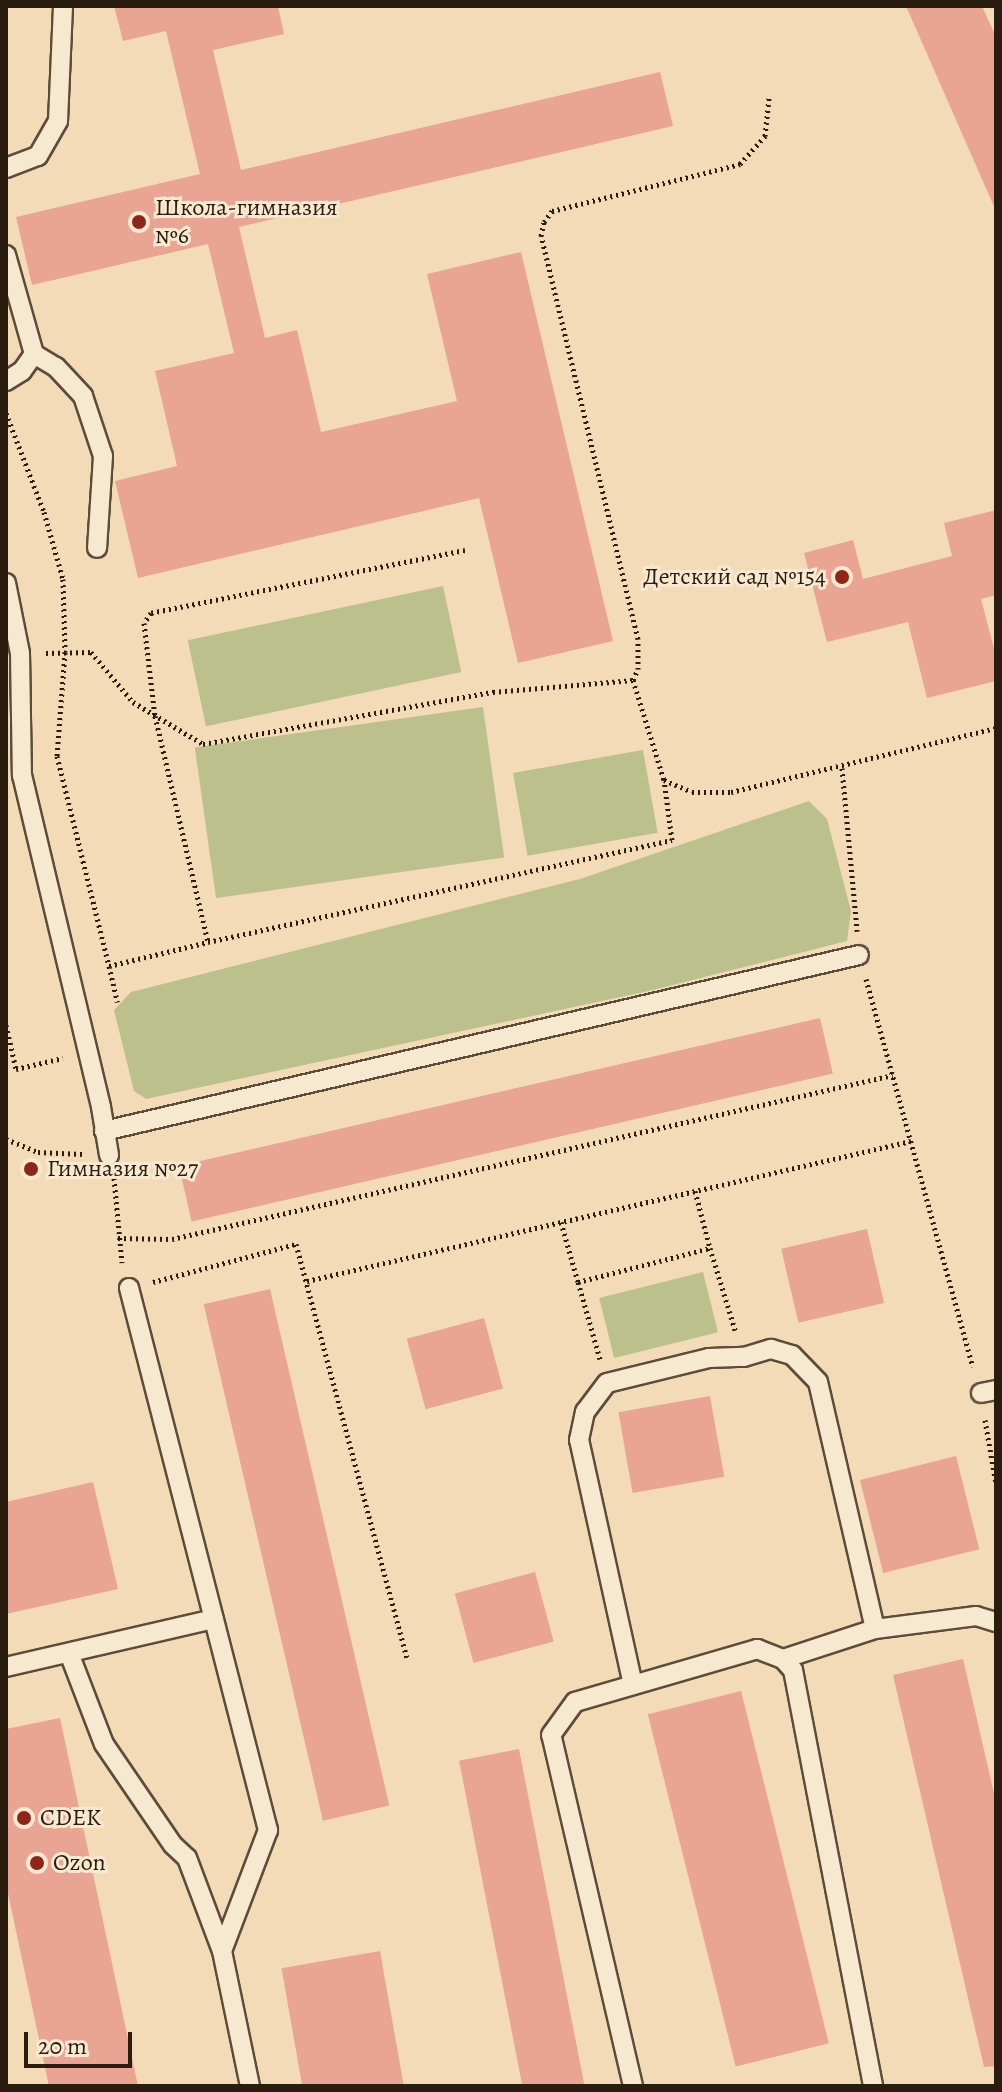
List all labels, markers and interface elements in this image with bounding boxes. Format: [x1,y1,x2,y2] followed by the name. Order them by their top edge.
[155,194,338,250] place label: Школа-гимназия №6
[130,213,148,231] marker: Школа-гимназия №6
[643,563,826,591] place label: Детский сад №154
[833,568,851,586] marker: Детский сад №154
[47,1155,198,1183] place label: Гимназия №27
[22,1160,40,1178] marker: Гимназия №27
[40,1804,101,1832] place label: CDEK
[15,1809,33,1827] marker: CDEK
[53,1849,106,1877] place label: Ozon
[28,1854,46,1872] marker: Ozon
[28,2016,136,2066] scale bar
[38,2030,87,2062] text: 20 m

